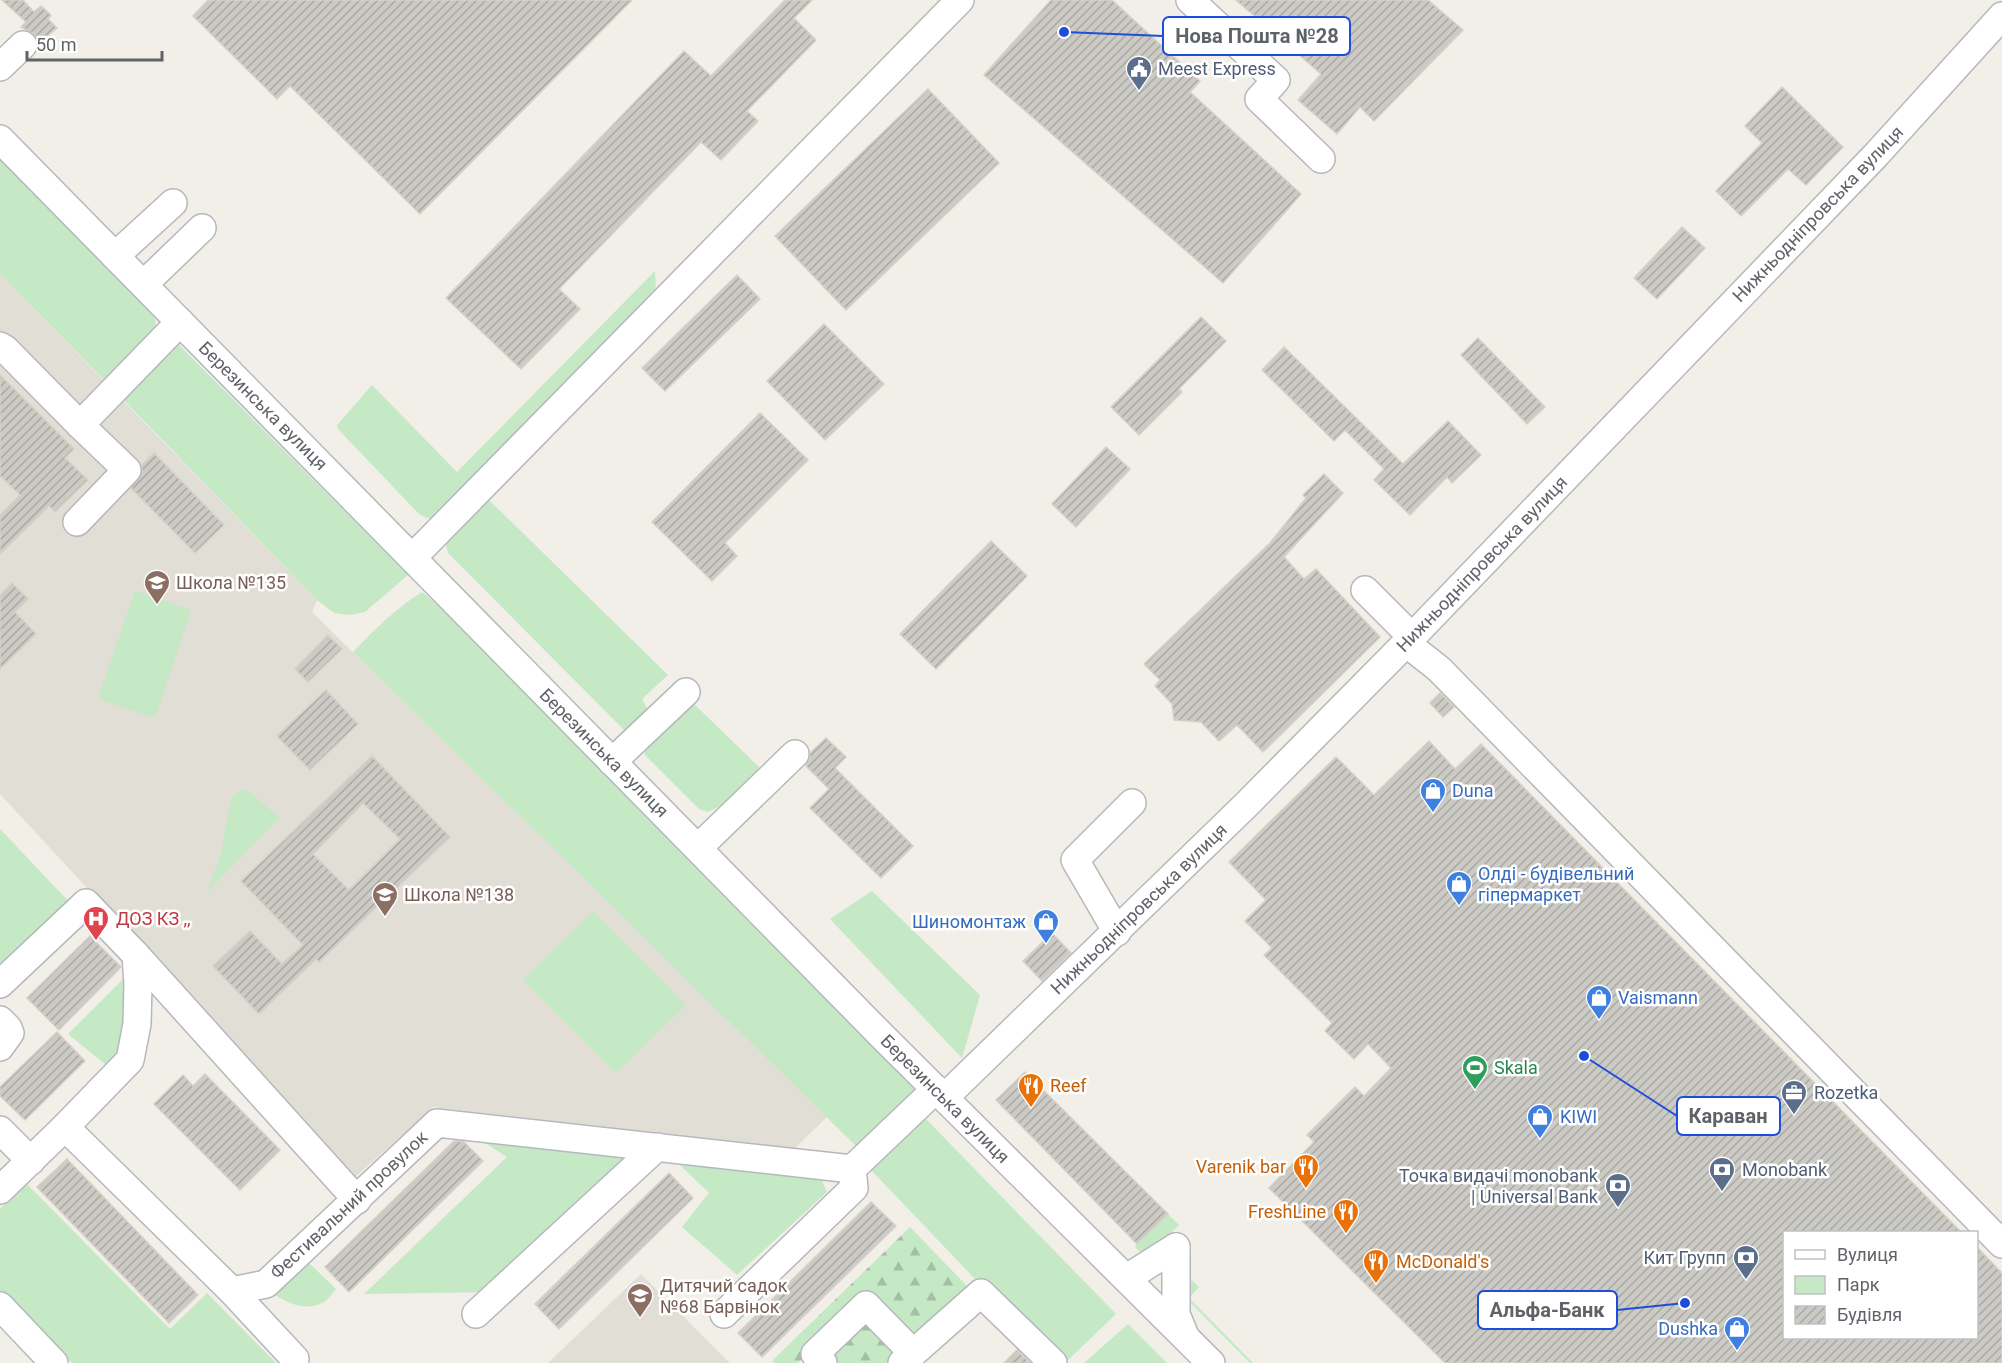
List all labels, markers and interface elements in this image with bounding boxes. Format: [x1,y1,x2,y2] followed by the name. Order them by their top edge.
[1163,17,1350,55] callout: Нова Пошта №28
[27,24,162,62] scale bar
[1175,24,1339,48] text: Нова Пошта №28
[36,34,76,55] text: 50 m
[1124,54,1154,92] public building icon: Meest Express
[1158,58,1276,79] place label: Meest Express
[1728,121,1907,306] street label: Нижньодніпровська вулиця
[195,337,332,474] street label: Березинська вулиця
[1392,471,1571,656] street label: Нижньодніпровська вулиця
[142,568,172,606] school or university icon: Школа №135
[176,572,286,593] place label: Школа №135
[536,684,673,821] street label: Березинська вулиця
[1418,776,1448,814] shop icon: Duna
[1452,780,1493,801] place label: Duna
[1046,819,1231,998] street label: Нижньодніпровська вулиця
[1478,863,1634,905] place label: Олді - будівельний гіпермаркет
[1444,869,1474,907] shop icon: Олді - будівельний гіпермаркет
[370,880,400,918] school or university icon: Школа №138
[404,884,514,905] place label: Школа №138
[81,904,111,942] hospital icon: ДОЗ КЗ ,,
[1031,907,1061,945] shop icon: Шиномонтаж
[116,908,191,929] place label: ДОЗ КЗ ,,
[912,911,1026,932] place label: Шиномонтаж
[1584,983,1614,1021] shop icon: Vaismann
[1618,987,1698,1008] place label: Vaismann
[877,1030,1014,1167] street label: Березинська вулиця
[1460,1053,1490,1091] sports icon: Skala
[1494,1057,1538,1078] place label: Skala
[1016,1071,1046,1109] restaurant icon: Reef
[1050,1075,1087,1096] place label: Reef
[1779,1078,1809,1116] office icon: Rozetka
[1814,1082,1878,1103] place label: Rozetka
[1677,1097,1780,1135] callout: Караван
[1525,1102,1555,1140] shop icon: KIWI
[1689,1104,1767,1128] text: Караван
[1560,1106,1597,1127] place label: KIWI
[266,1126,432,1283] street label: Фестивальний провулок
[1291,1152,1321,1190] restaurant icon: Varenik bar
[1707,1155,1737,1193] bank icon: Monobank
[1196,1156,1286,1177] place label: Varenik bar
[1742,1159,1828,1180] place label: Monobank
[1399,1165,1599,1207] place label: Точка видачі monobank | Universal Bank
[1603,1171,1633,1209] bank icon: Точка видачі monobank | Universal Bank
[1331,1197,1361,1235] restaurant icon: FreshLine
[1248,1201,1326,1222] place label: FreshLine
[1783,1231,1978,1339] legend
[1731,1243,1761,1281] bank icon: Кит Групп
[1837,1244,1898,1265] text: Вулиця
[1361,1247,1391,1285] restaurant icon: McDonald's
[1644,1247,1726,1268] place label: Кит Групп
[1396,1251,1489,1272] place label: McDonald's
[1837,1274,1880,1295] text: Парк
[660,1275,788,1317] place label: Дитячий садок №68 Барвінок
[625,1281,655,1319] school or university icon: Дитячий садок №68 Барвінок
[1478,1291,1617,1329] callout: Альфа-Банк
[1489,1298,1605,1322] text: Альфа-Банк
[1837,1304,1902,1325] text: Будівля
[1722,1314,1752,1352] shop icon: Dushka
[1658,1318,1718,1339] place label: Dushka

